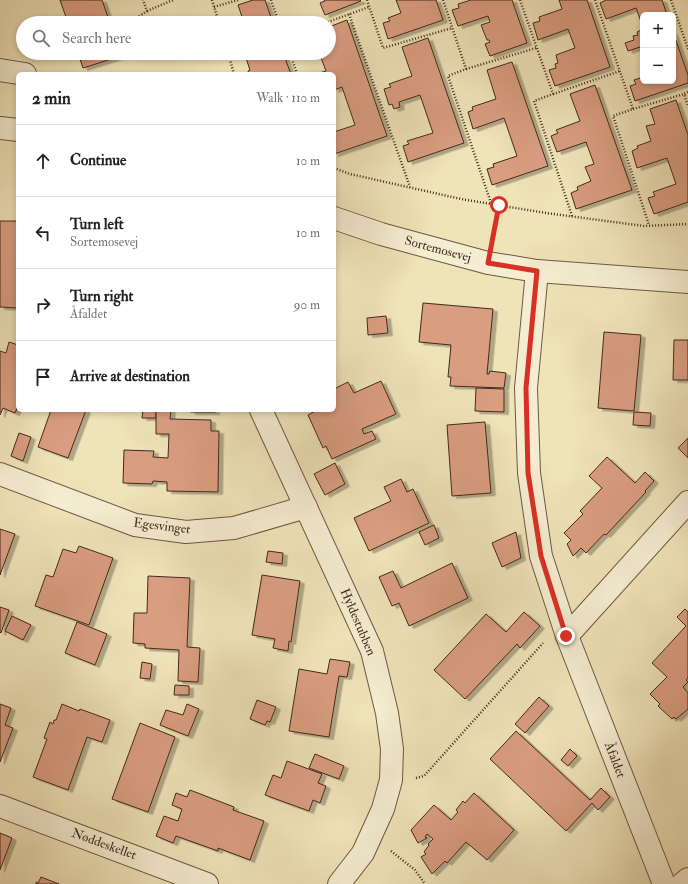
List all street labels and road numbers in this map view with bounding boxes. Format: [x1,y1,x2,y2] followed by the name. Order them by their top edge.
[403,232,473,266] street label: Sortemosevej
[133,515,191,537] street label: Egesvinget
[336,586,379,659] street label: Hyldestubben
[601,739,630,780] street label: Åfaldet
[69,825,139,863] street label: Nøddeskellet

